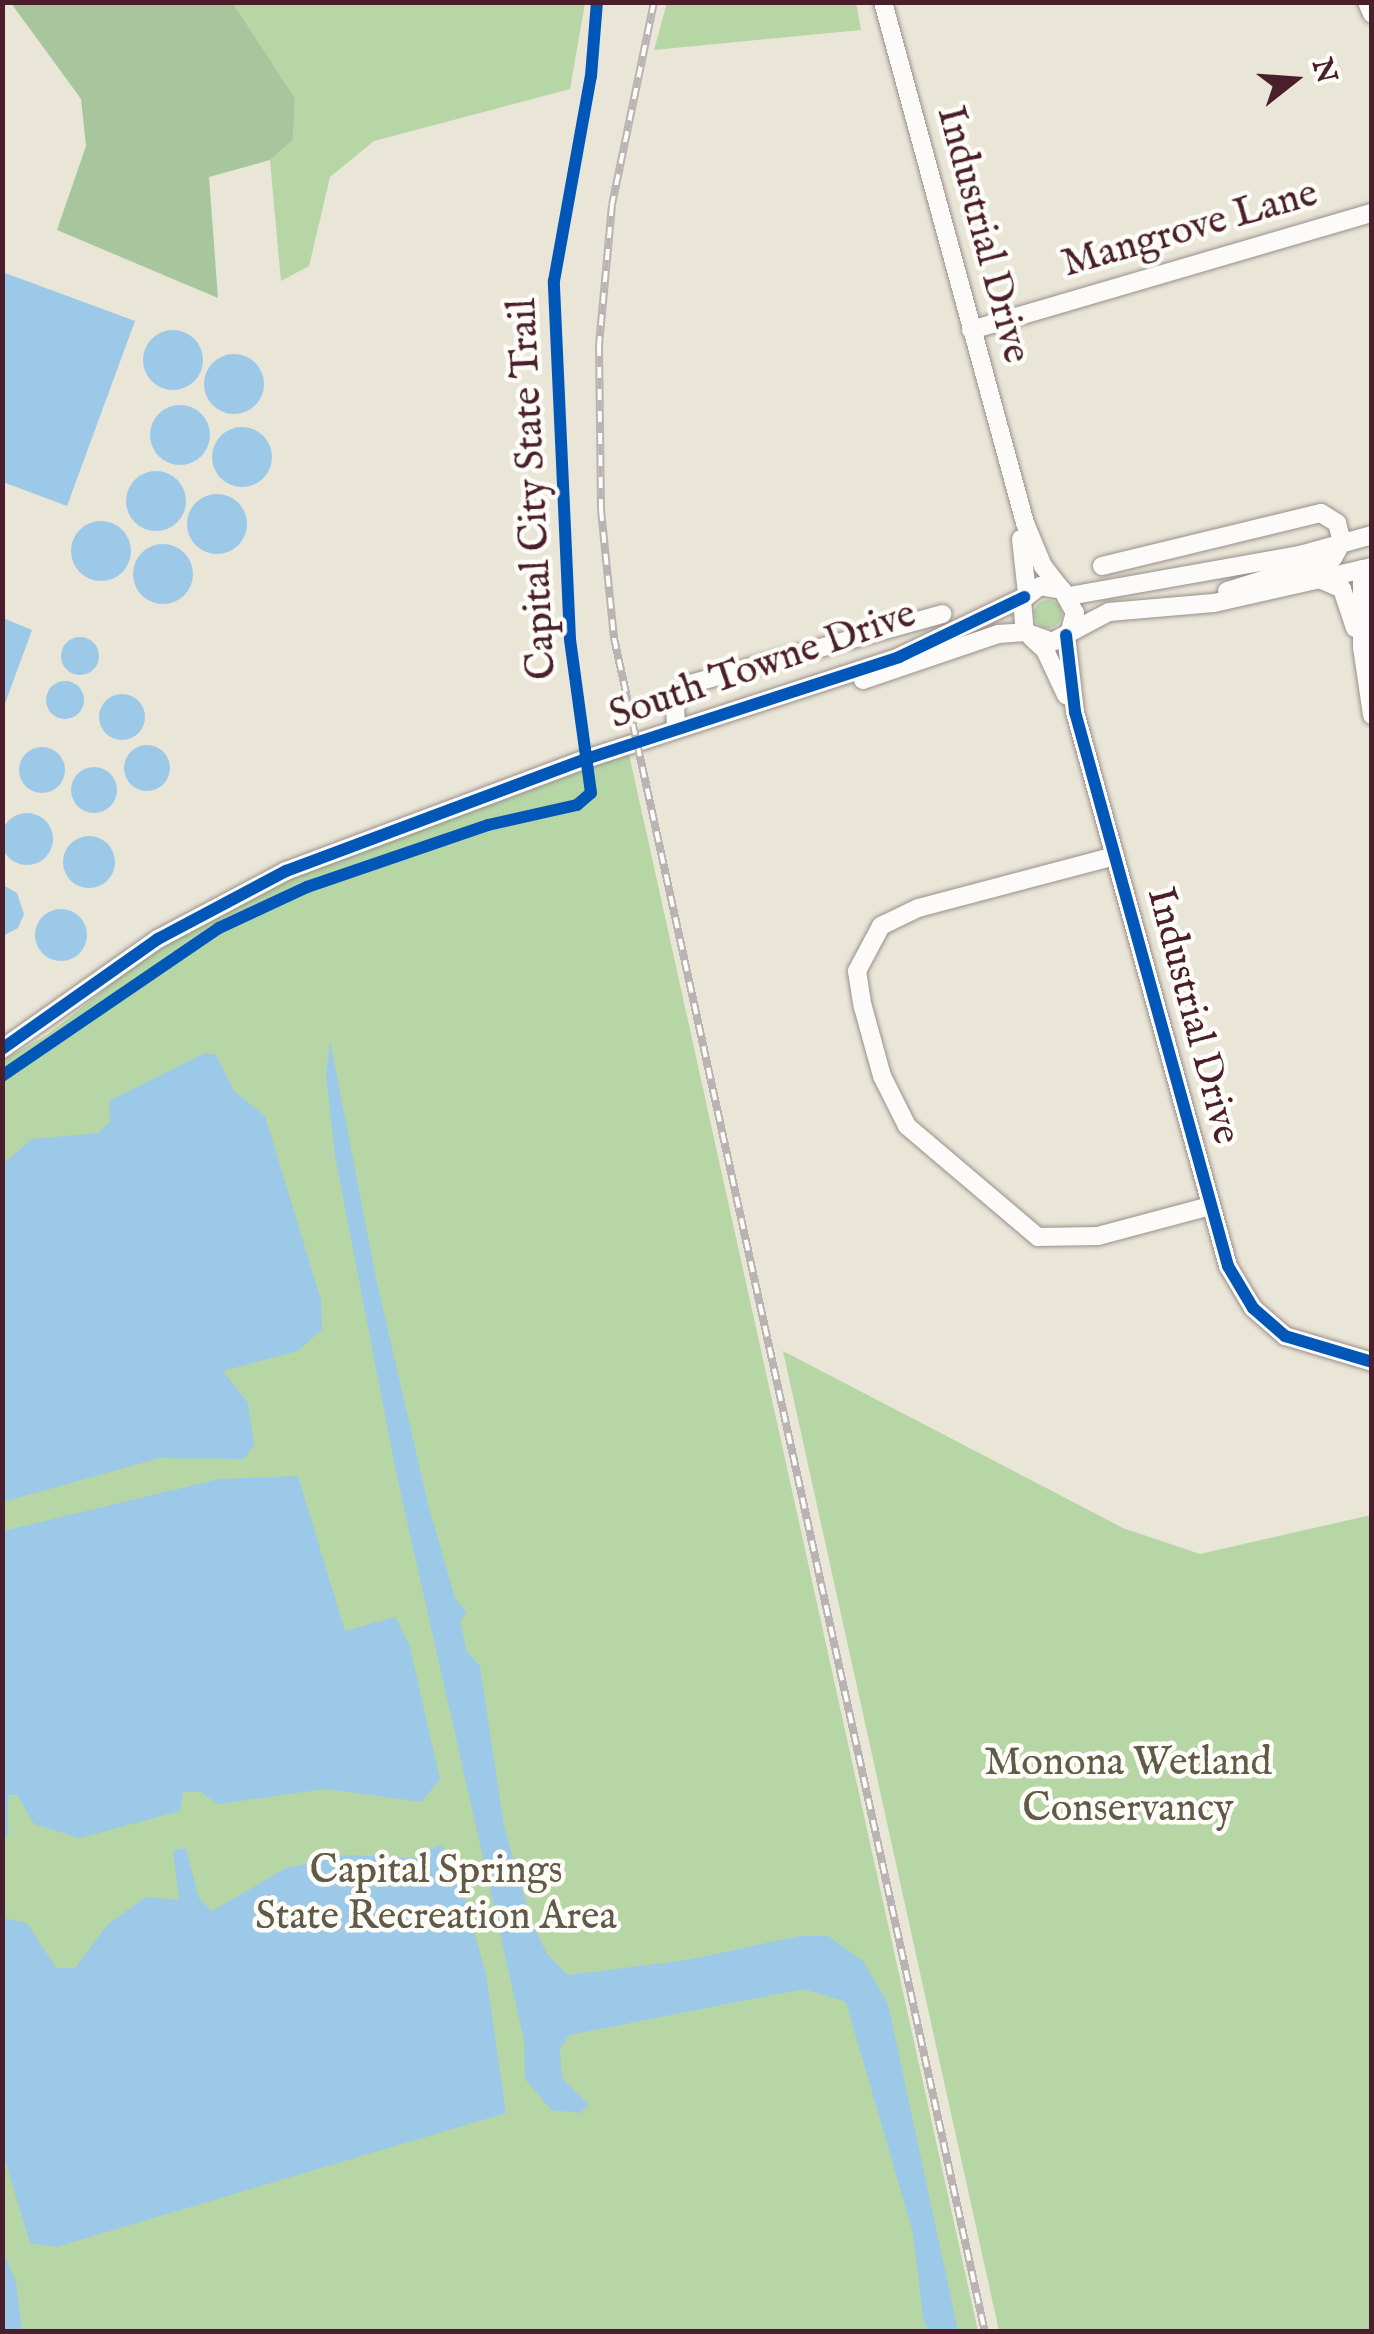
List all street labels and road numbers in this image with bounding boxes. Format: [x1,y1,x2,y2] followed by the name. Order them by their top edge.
[925,101,1039,369] street label: Industrial Drive
[1057,171,1323,289] street label: Mangrove Lane
[500,297,568,681] street label: Capital City State Trail
[603,591,923,741] street label: South Towne Drive
[1135,882,1249,1150] street label: Industrial Drive

